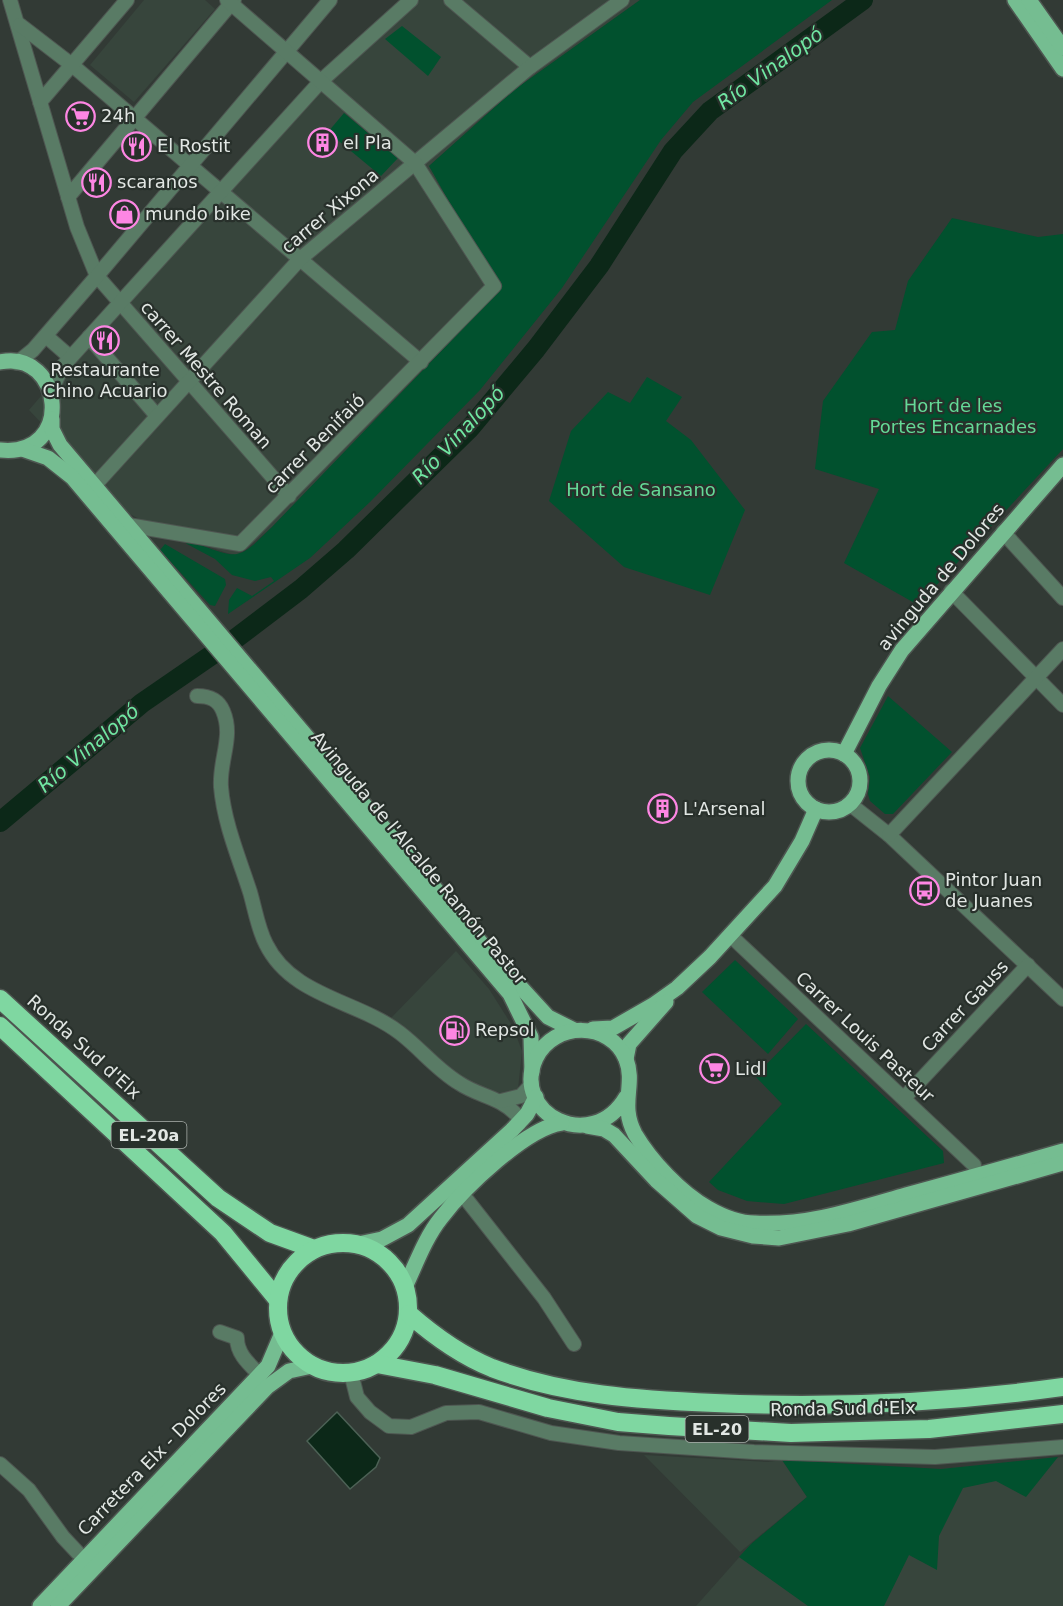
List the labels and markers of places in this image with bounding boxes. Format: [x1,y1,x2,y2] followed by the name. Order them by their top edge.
[64,100,96,132] supermarket icon: 24h
[101,105,135,126] place label: 24h
[306,127,338,159] building icon: el Pla
[120,130,152,162] restaurant icon: El Rostit
[343,132,392,153] place label: el Pla
[157,135,230,156] place label: El Rostit
[80,166,112,198] restaurant icon: scaranos
[117,171,198,192] place label: scaranos
[108,198,140,230] shop icon: mundo bike
[145,203,251,224] place label: mundo bike
[89,325,121,357] restaurant icon: Restaurante Chino Acuario
[43,359,167,401] place label: Restaurante Chino Acuario
[646,793,678,825] building icon: L'Arsenal
[683,798,766,819] place label: L'Arsenal
[945,869,1042,911] place label: Pintor Juan de Juanes
[908,874,940,906] bus stop icon: Pintor Juan de Juanes
[438,1014,470,1046] fuel station icon: Repsol
[475,1019,535,1040] place label: Repsol
[698,1053,730,1085] supermarket icon: Lidl
[735,1058,766,1079] place label: Lidl

